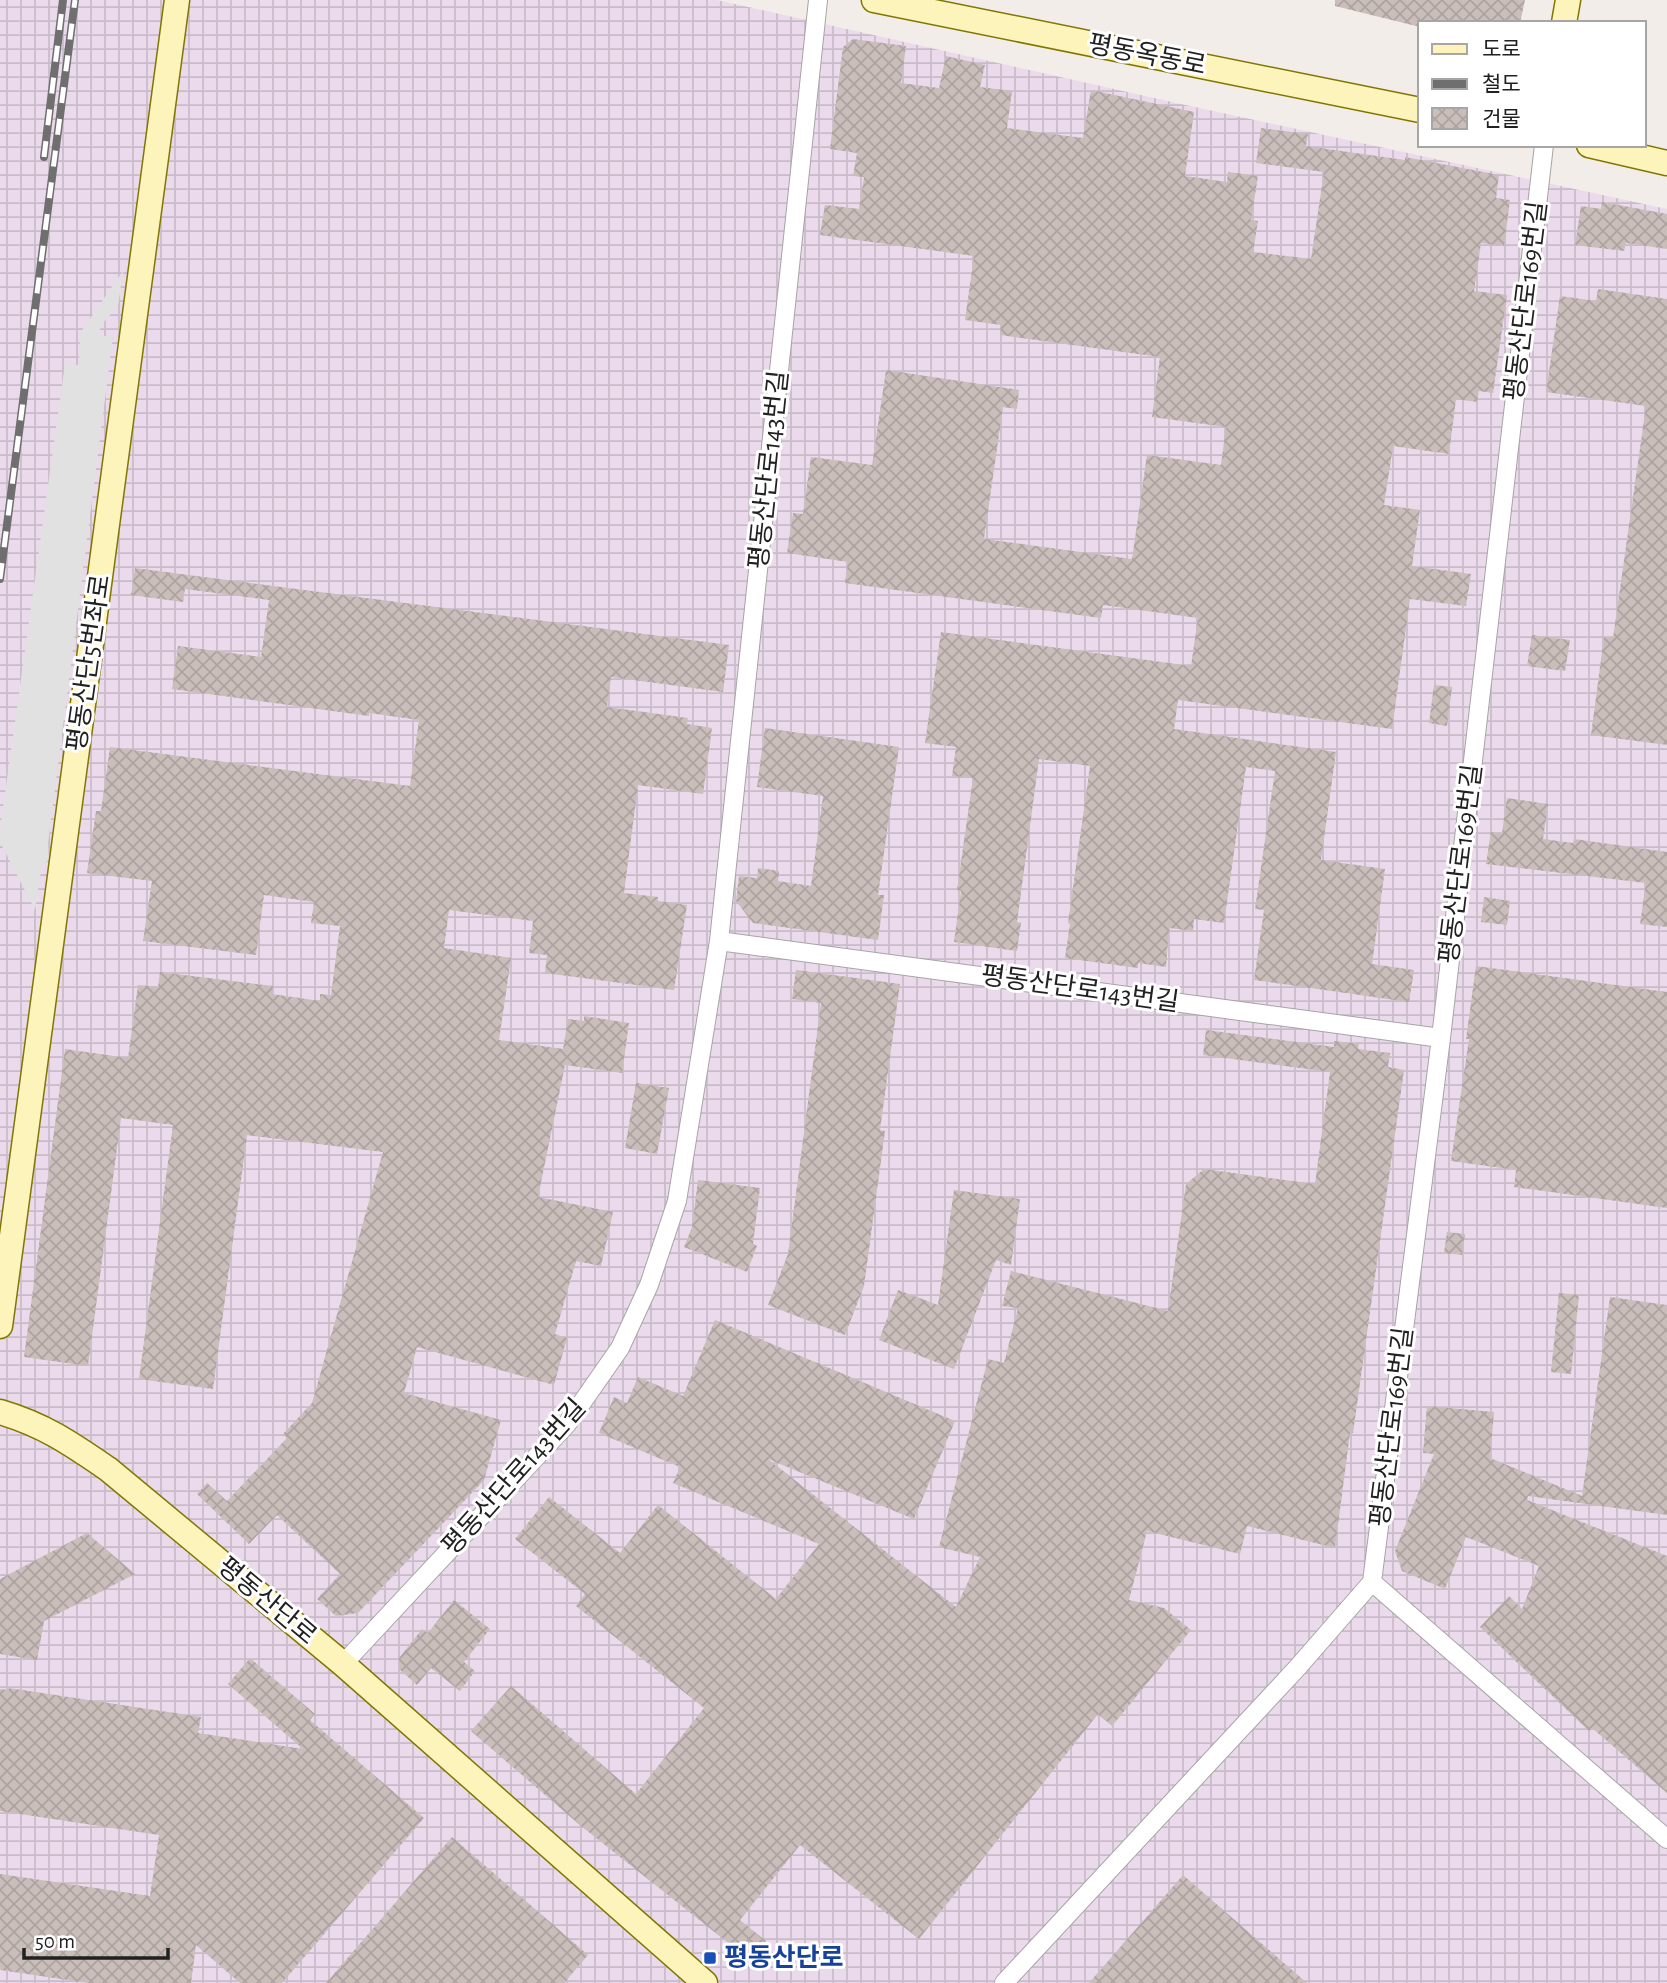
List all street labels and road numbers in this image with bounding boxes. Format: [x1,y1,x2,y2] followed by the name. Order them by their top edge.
[1086,30,1208,79] street label: 평동옥동로
[1500,200,1551,402] street label: 평동산단로169번길
[745,369,792,571] street label: 평동산단로143번길
[63,573,114,753] street label: 평동산단5번좌로
[1435,763,1486,965] street label: 평동산단로169번길
[979,961,1181,1016] street label: 평동산단로143번길
[1366,1326,1417,1528] street label: 평동산단로169번길
[437,1393,590,1560] street label: 평동산단로143번길
[213,1552,322,1649] street label: 평동산단로

